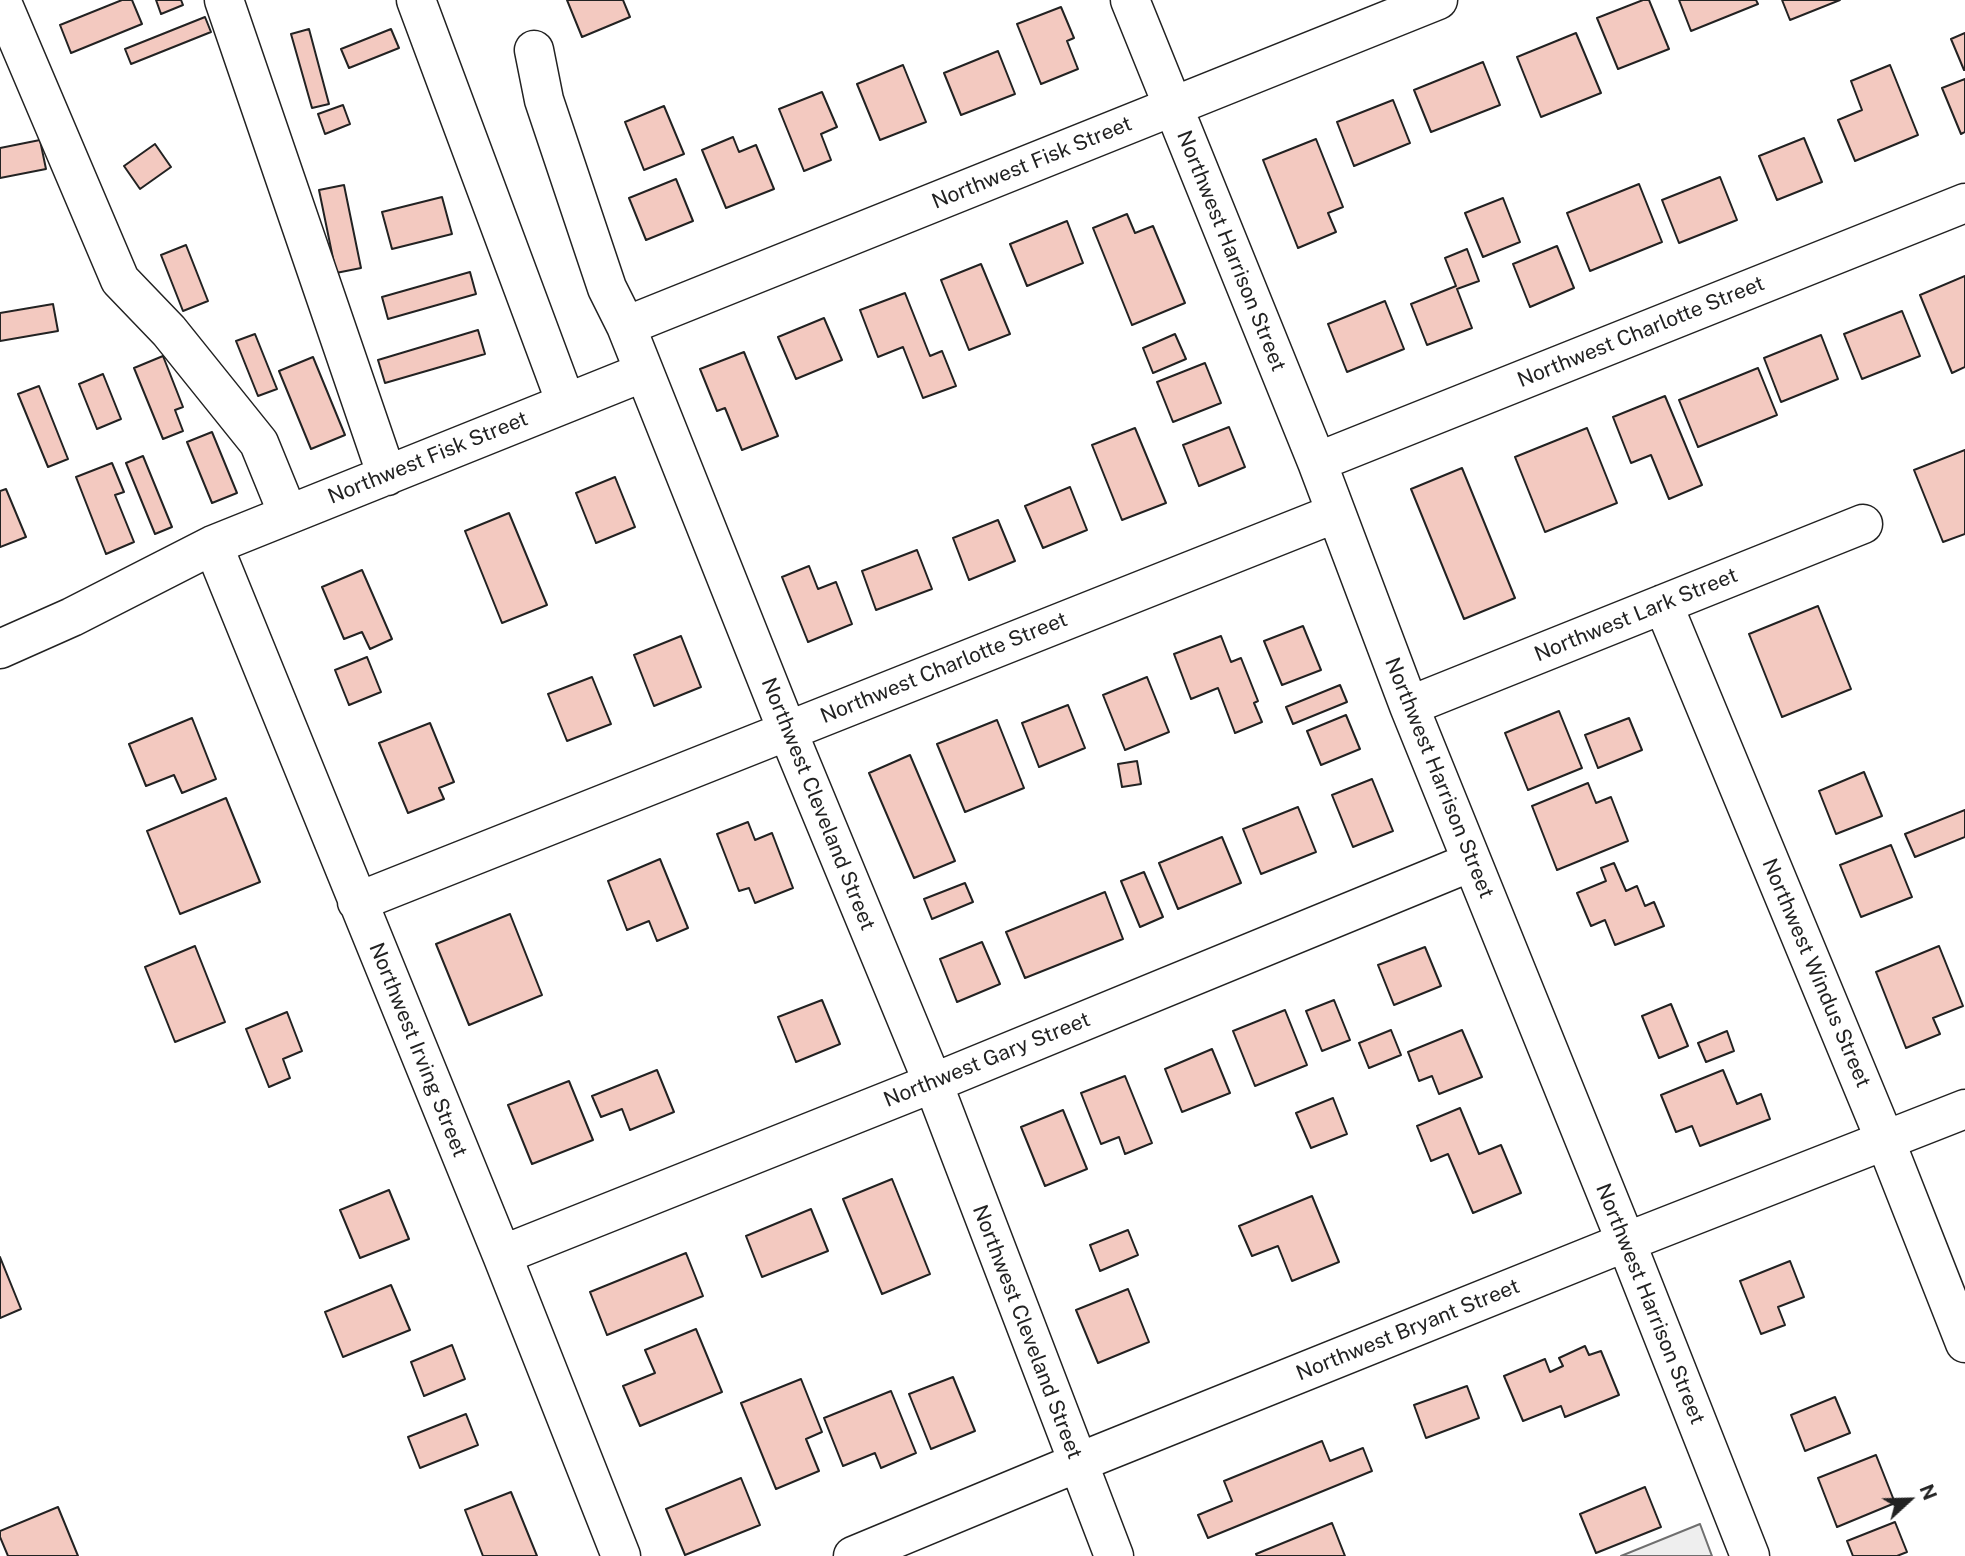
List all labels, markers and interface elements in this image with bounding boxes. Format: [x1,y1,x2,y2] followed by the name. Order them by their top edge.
[928,111,1136,215] street label: Northwest Fisk Street
[1171,127,1291,375] street label: Northwest Harrison Street
[1514,271,1768,393] street label: Northwest Charlotte Street
[324,406,532,510] street label: Northwest Fisk Street
[1531,563,1741,667] street label: Northwest Lark Street
[817,607,1071,729] street label: Northwest Charlotte Street
[1379,654,1499,902] street label: Northwest Harrison Street
[756,674,880,934] street label: Northwest Cleveland Street
[1756,855,1876,1091] street label: Northwest Windus Street
[363,939,473,1161] street label: Northwest Irving Street
[880,1007,1094,1113] street label: Northwest Gary Street
[1590,1180,1710,1428] street label: Northwest Harrison Street
[967,1201,1087,1463] street label: Northwest Cleveland Street
[1293,1274,1523,1386] street label: Northwest Bryant Street
[1874,1465,1944,1535] north arrow
[1915,1481,1941,1503] text: N

